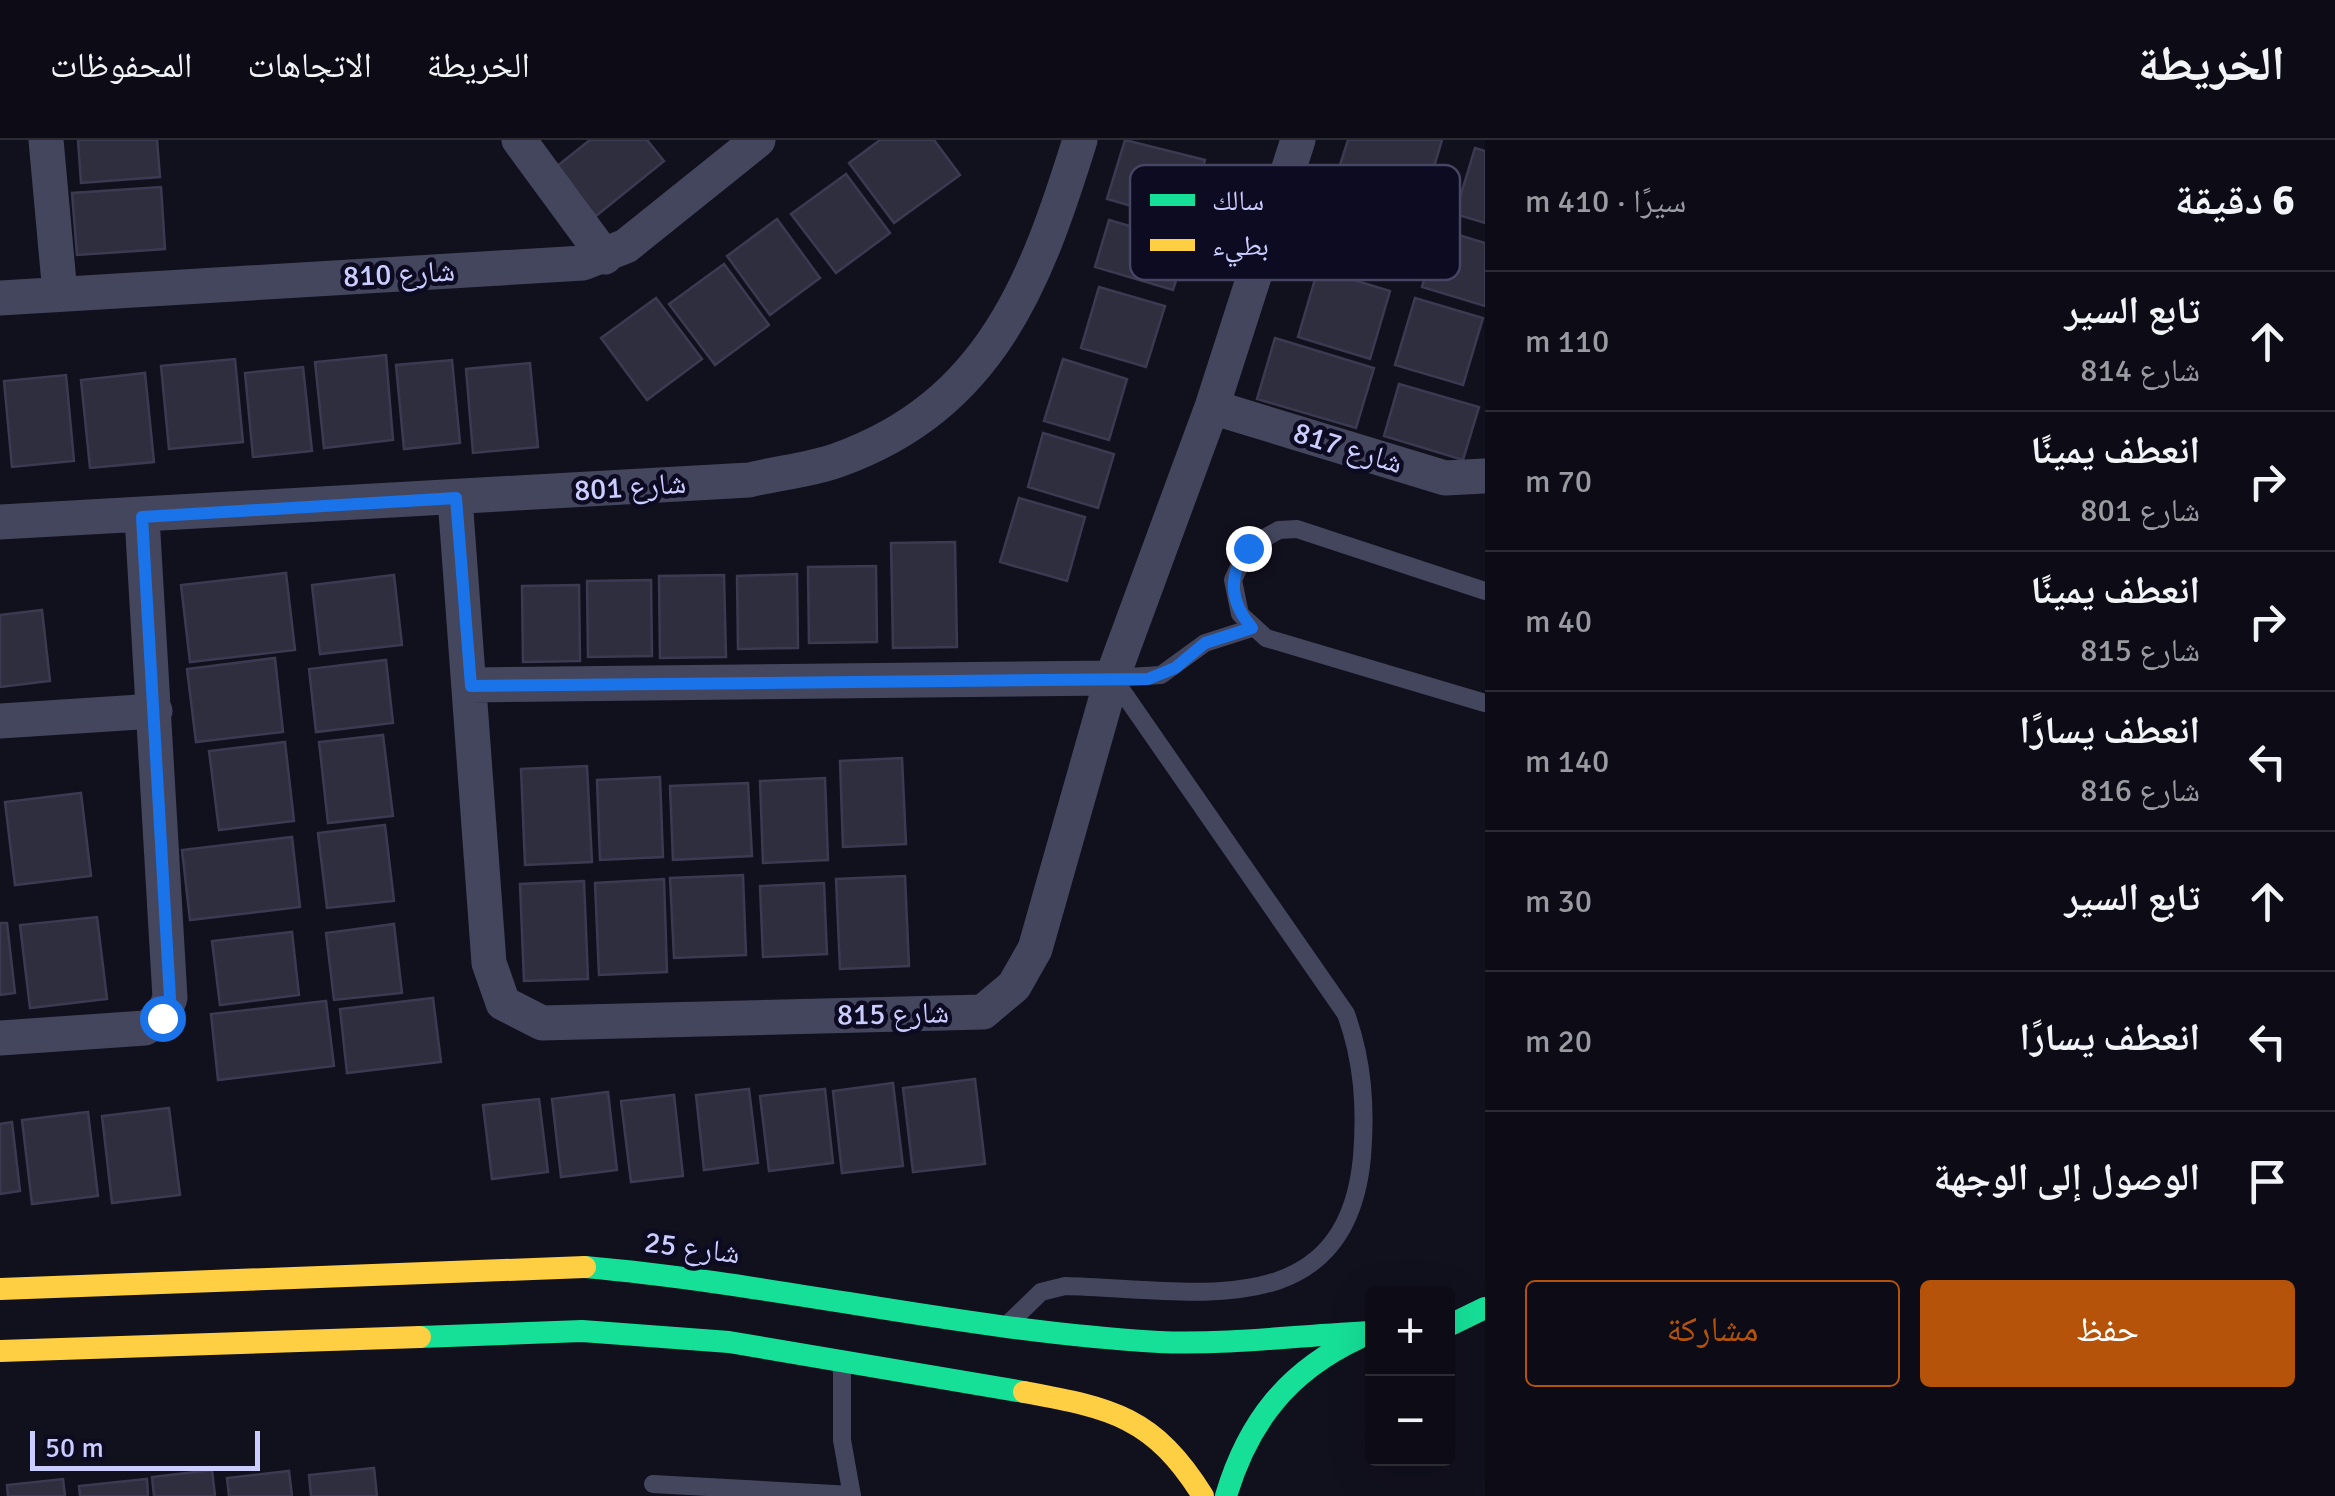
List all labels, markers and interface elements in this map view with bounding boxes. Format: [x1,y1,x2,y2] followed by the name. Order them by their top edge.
[2138,35,2285,94] text: الخريطة
[50,44,192,87] text: المحفوظات
[247,44,372,87] text: الاتجاهات
[427,44,530,87] text: الخريطة
[1130,165,1460,280] legend
[2175,175,2295,226] text: 6 دقيقة
[1525,182,1686,221] text: سيرًا · 410 m
[1212,184,1264,218] text: سالك
[1212,229,1269,268] text: بطيء
[342,253,456,295] street label: شارع 810
[2065,287,2200,334] text: تابع السير
[2240,314,2295,369] icon: ahead
[1525,322,1609,361] text: 110 m
[2080,351,2200,390] text: شارع 814
[1289,414,1407,482] street label: شارع 817
[2030,427,2200,474] text: انعطف يمينًا
[2240,454,2295,509] icon: right
[1525,462,1592,501] text: 70 m
[573,465,687,509] street label: شارع 801
[2080,491,2200,530] text: شارع 801
[1226,526,1272,572] route end
[2030,567,2200,614] text: انعطف يمينًا
[2240,594,2295,649] icon: right
[1525,602,1592,641] text: 40 m
[2080,631,2200,670] text: شارع 815
[2019,707,2200,754] text: انعطف يسارًا
[2240,734,2295,789] icon: left
[1525,742,1609,781] text: 140 m
[2080,771,2200,810] text: شارع 816
[2065,874,2200,921] text: تابع السير
[2240,874,2295,929] icon: ahead
[1525,882,1592,921] text: 30 m
[837,995,949,1033] street label: شارع 815
[140,996,186,1042] route start
[2019,1014,2200,1061] text: انعطف يسارًا
[2240,1014,2295,1069] icon: left
[1525,1022,1592,1061] text: 20 m
[1933,1154,2200,1201] text: الوصول إلى الوجهة
[2240,1154,2295,1209] icon: arrive
[642,1224,742,1272] street label: شارع 25
[1525,1280,1900,1387] button: مشاركة
[1920,1280,2295,1387] button: حفظ
[1365,1286,1455,1466] map controls
[1365,1286,1455,1376] button: +
[1365,1376,1455,1466] button: −
[30,1426,260,1470] scale bar
[45,1431,104,1465] text: 50 m

